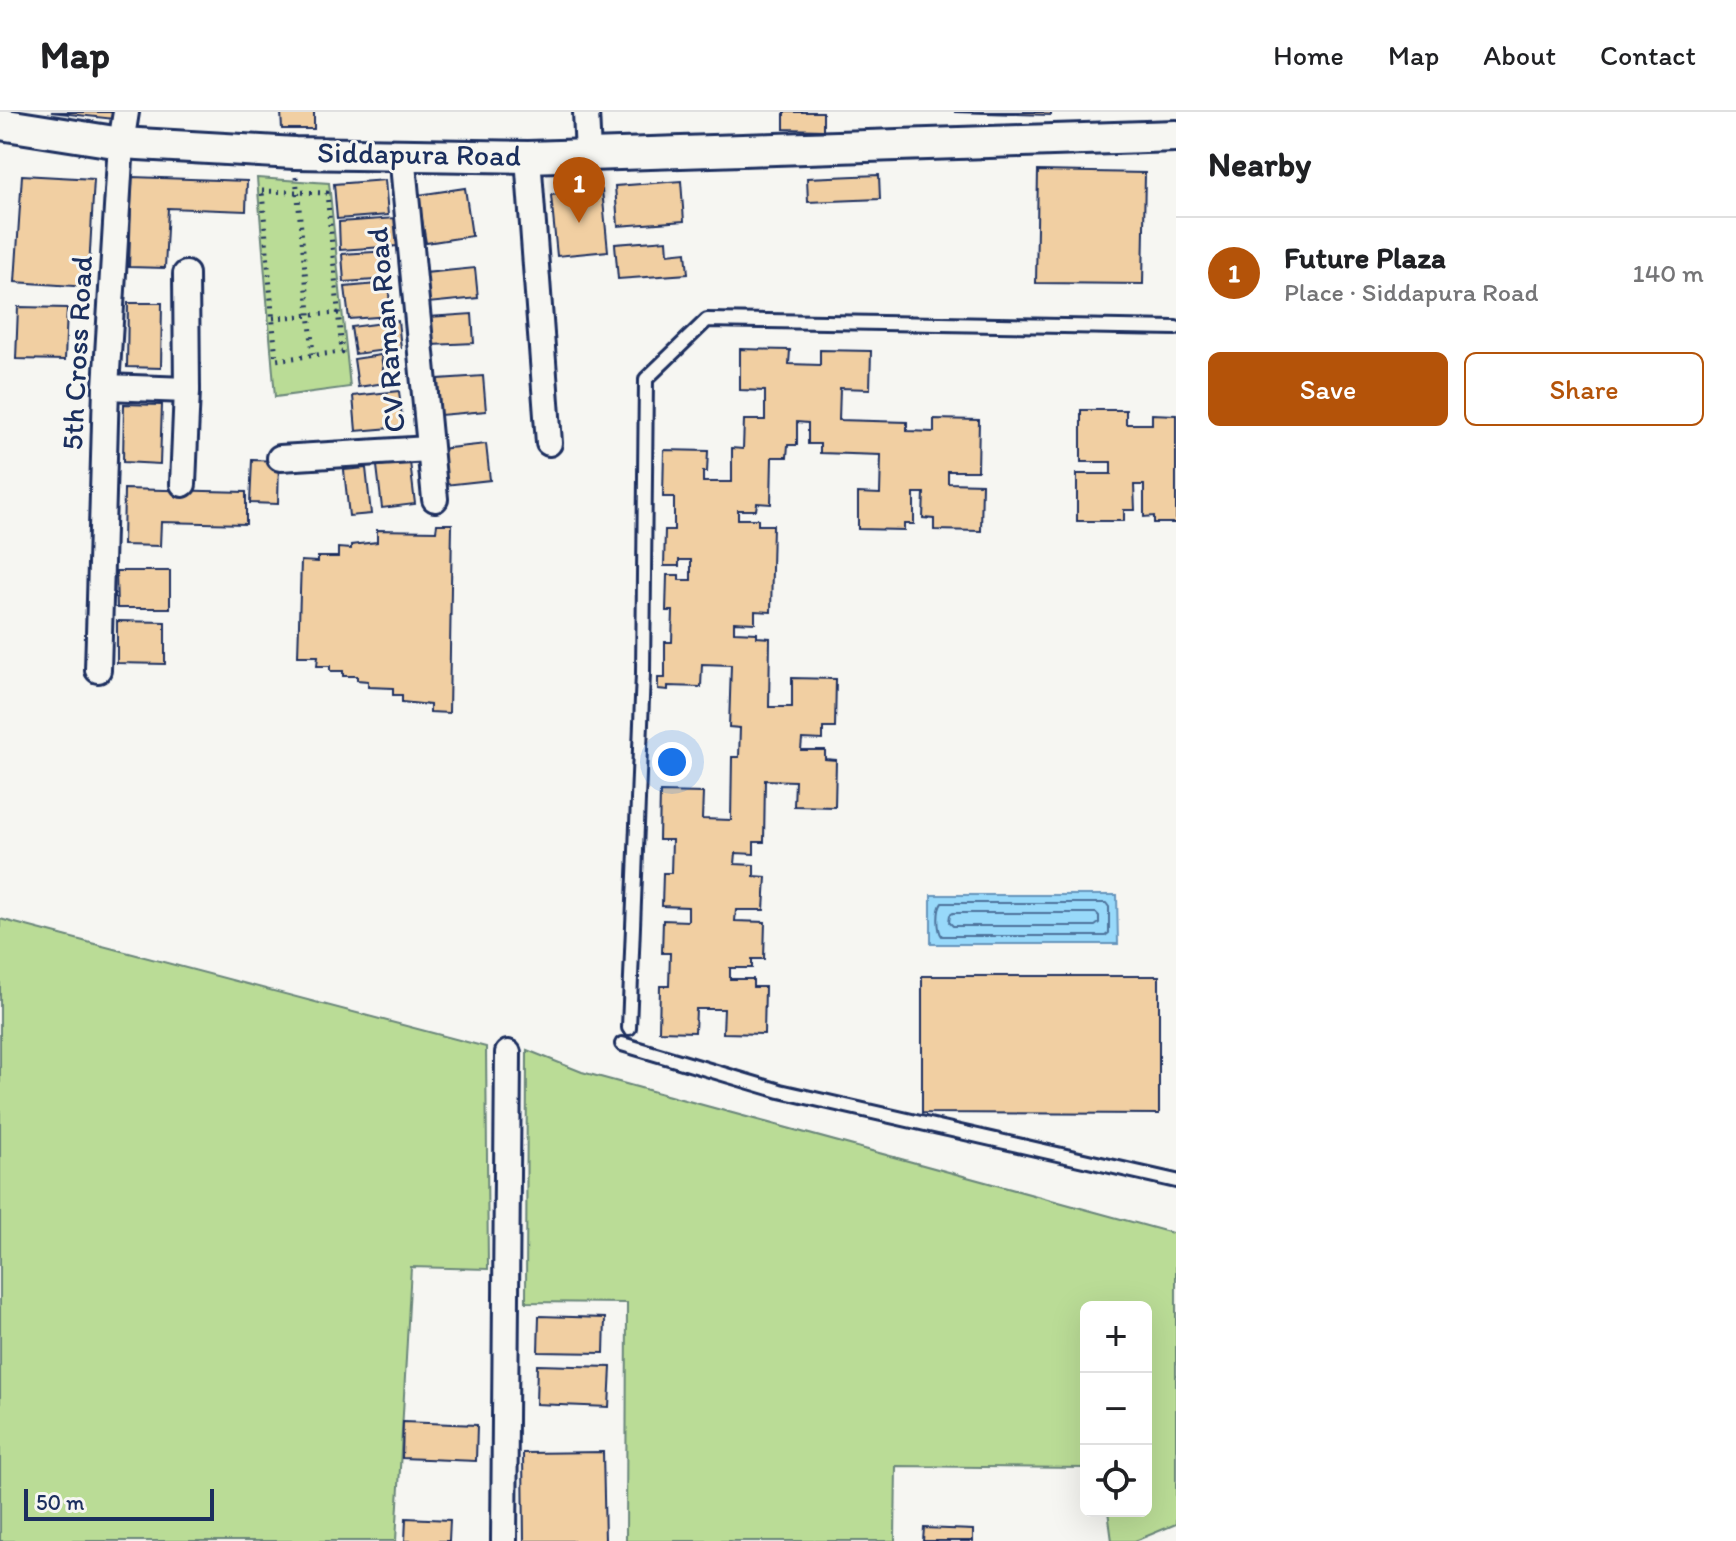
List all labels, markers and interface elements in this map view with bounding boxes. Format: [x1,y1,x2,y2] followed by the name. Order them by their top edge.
[40,32,110,78] text: Map
[1273,38,1344,72] text: Home
[1388,38,1439,72] text: Map
[1483,38,1556,72] text: About
[1600,38,1696,72] text: Contact
[317,133,521,174] street label: Siddapura Road
[1208,144,1311,185] text: Nearby
[553,157,605,223] pin: 1
[358,226,413,434] street label: CV Raman Road
[1284,239,1446,276] text: Future Plaza
[53,255,100,451] street label: 5th Cross Road
[1228,257,1240,289] text: 1
[1633,257,1704,289] text: 140 m
[1284,276,1538,308] text: Place · Siddapura Road
[1208,352,1448,426] button: Save
[1464,352,1704,426] button: Share
[652,742,692,782] your location
[1080,1301,1152,1517] map controls
[1080,1301,1152,1373] button: +
[1080,1373,1152,1445] button: −
[1080,1445,1152,1517] button: locate
[24,1485,214,1521] scale bar
[36,1489,85,1516] text: 50 m

